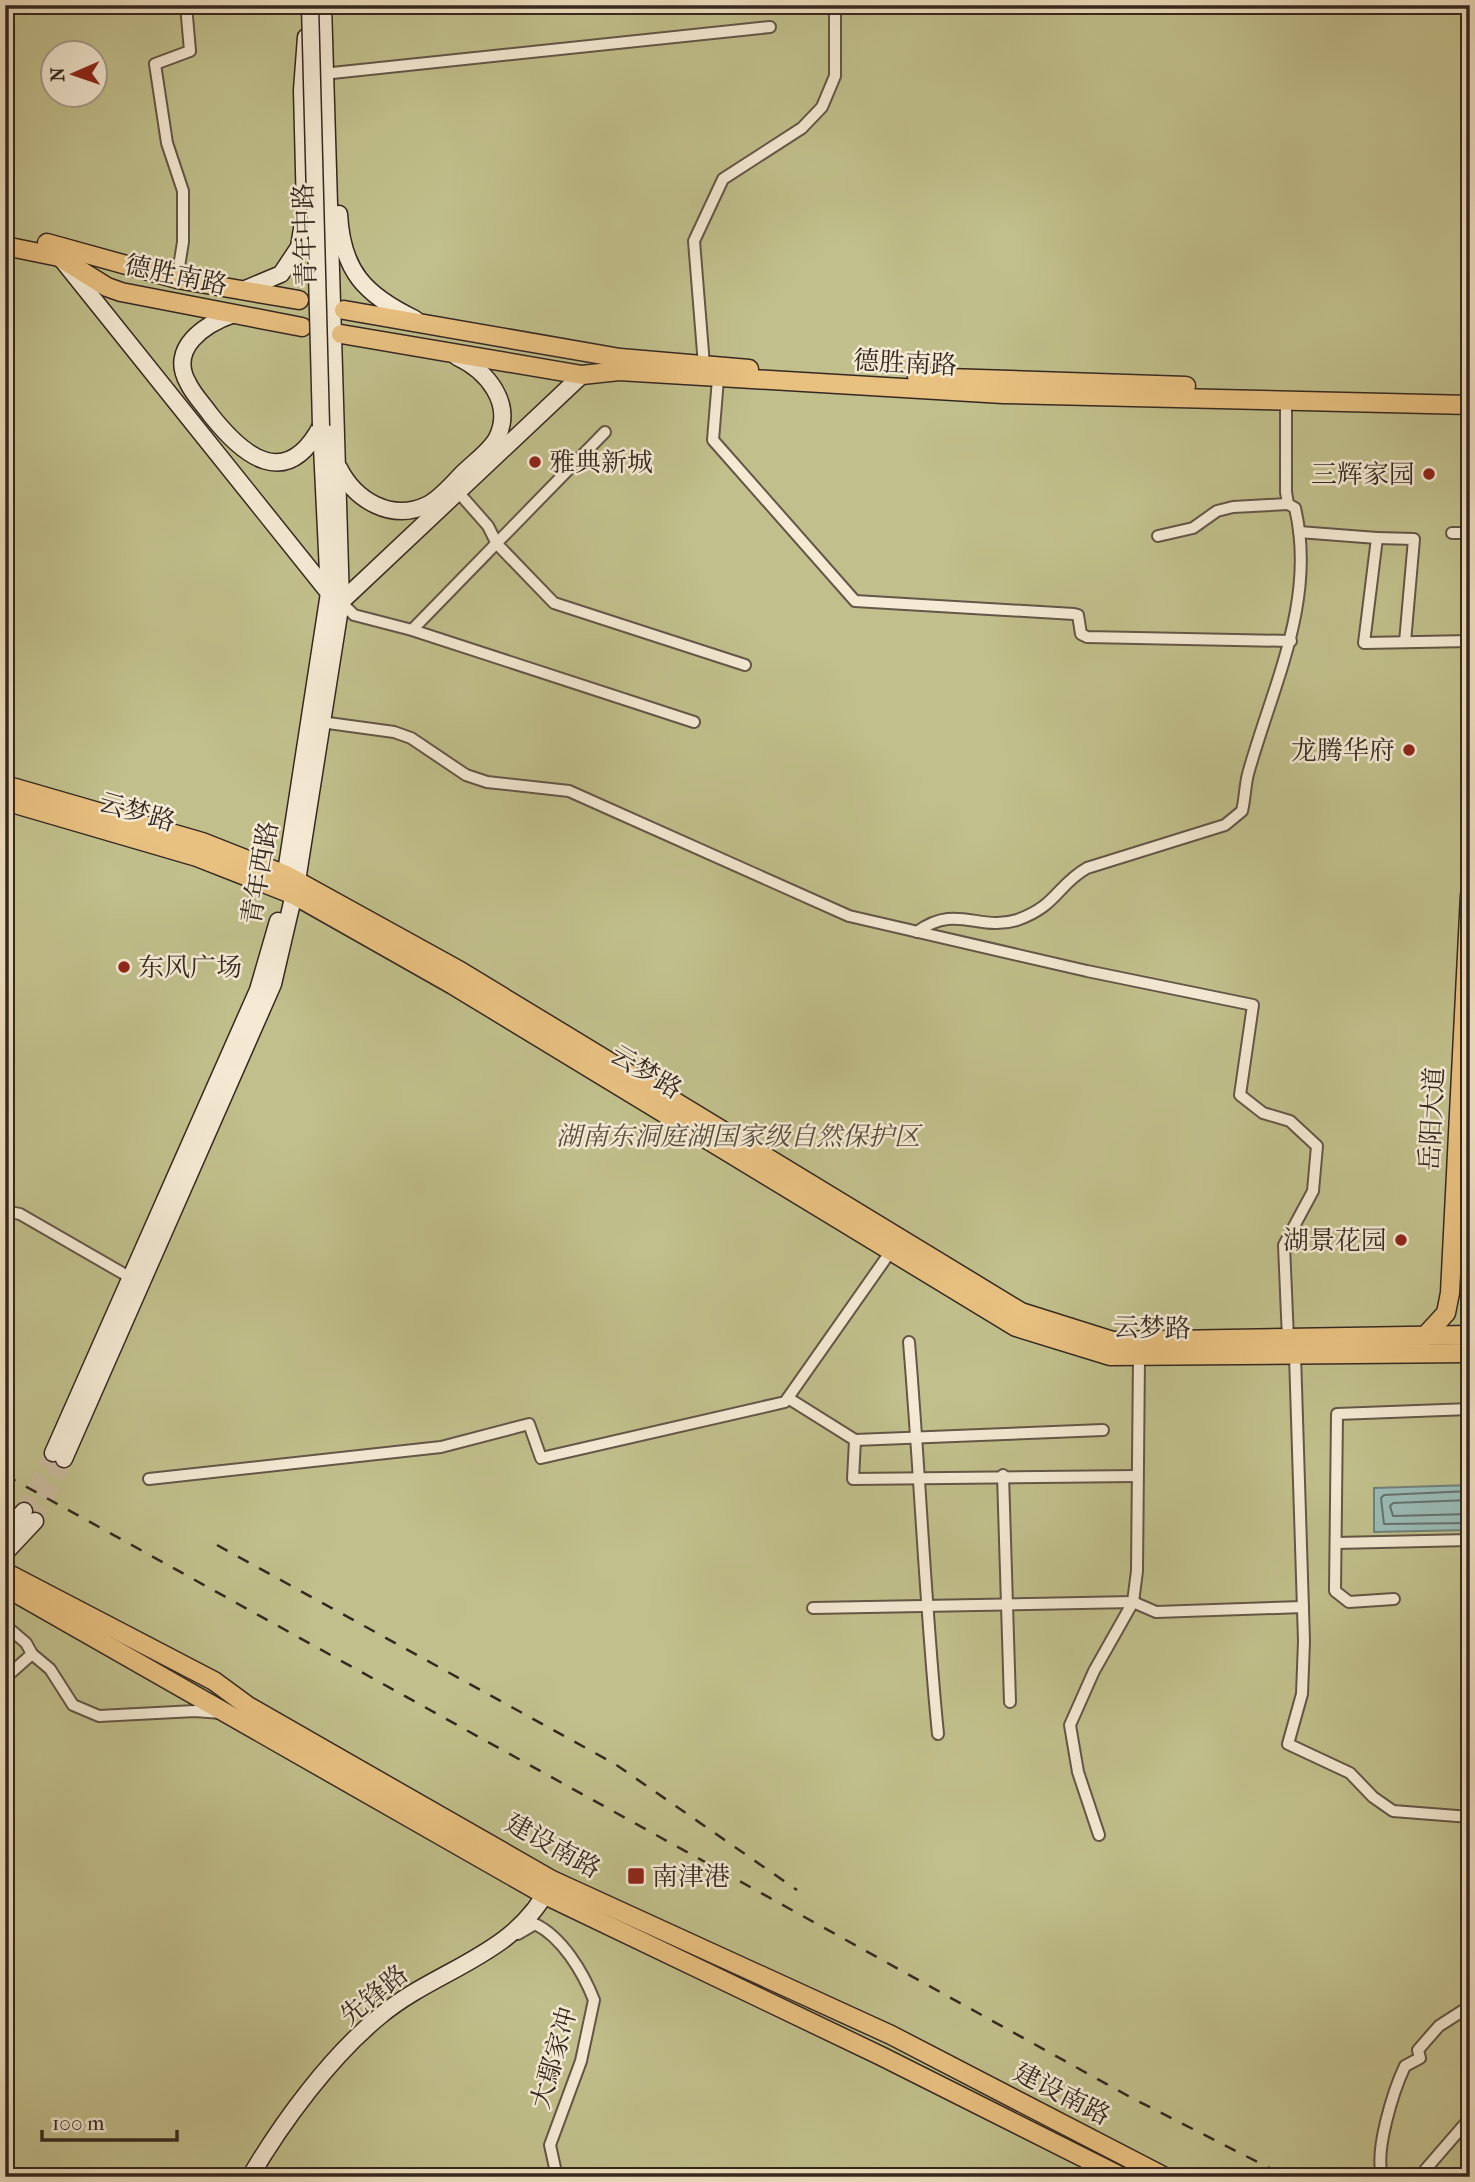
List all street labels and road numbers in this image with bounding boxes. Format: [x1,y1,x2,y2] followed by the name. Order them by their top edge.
[288,182,322,288] street label: 青年中路
[122,249,230,301] street label: 德胜南路
[852,345,958,381] street label: 德胜南路
[95,786,179,838] street label: 云梦路
[236,819,284,927] street label: 青年西路
[605,1039,687,1105] street label: 云梦路
[1414,1066,1450,1172] street label: 岳阳大道
[1113,1312,1191,1344] street label: 云梦路
[500,1807,606,1885] street label: 建设南路
[334,1958,414,2032] street label: 先锋路
[525,2004,583,2112] street label: 大鄢家冲
[1009,2057,1115,2131] street label: 建设南路

